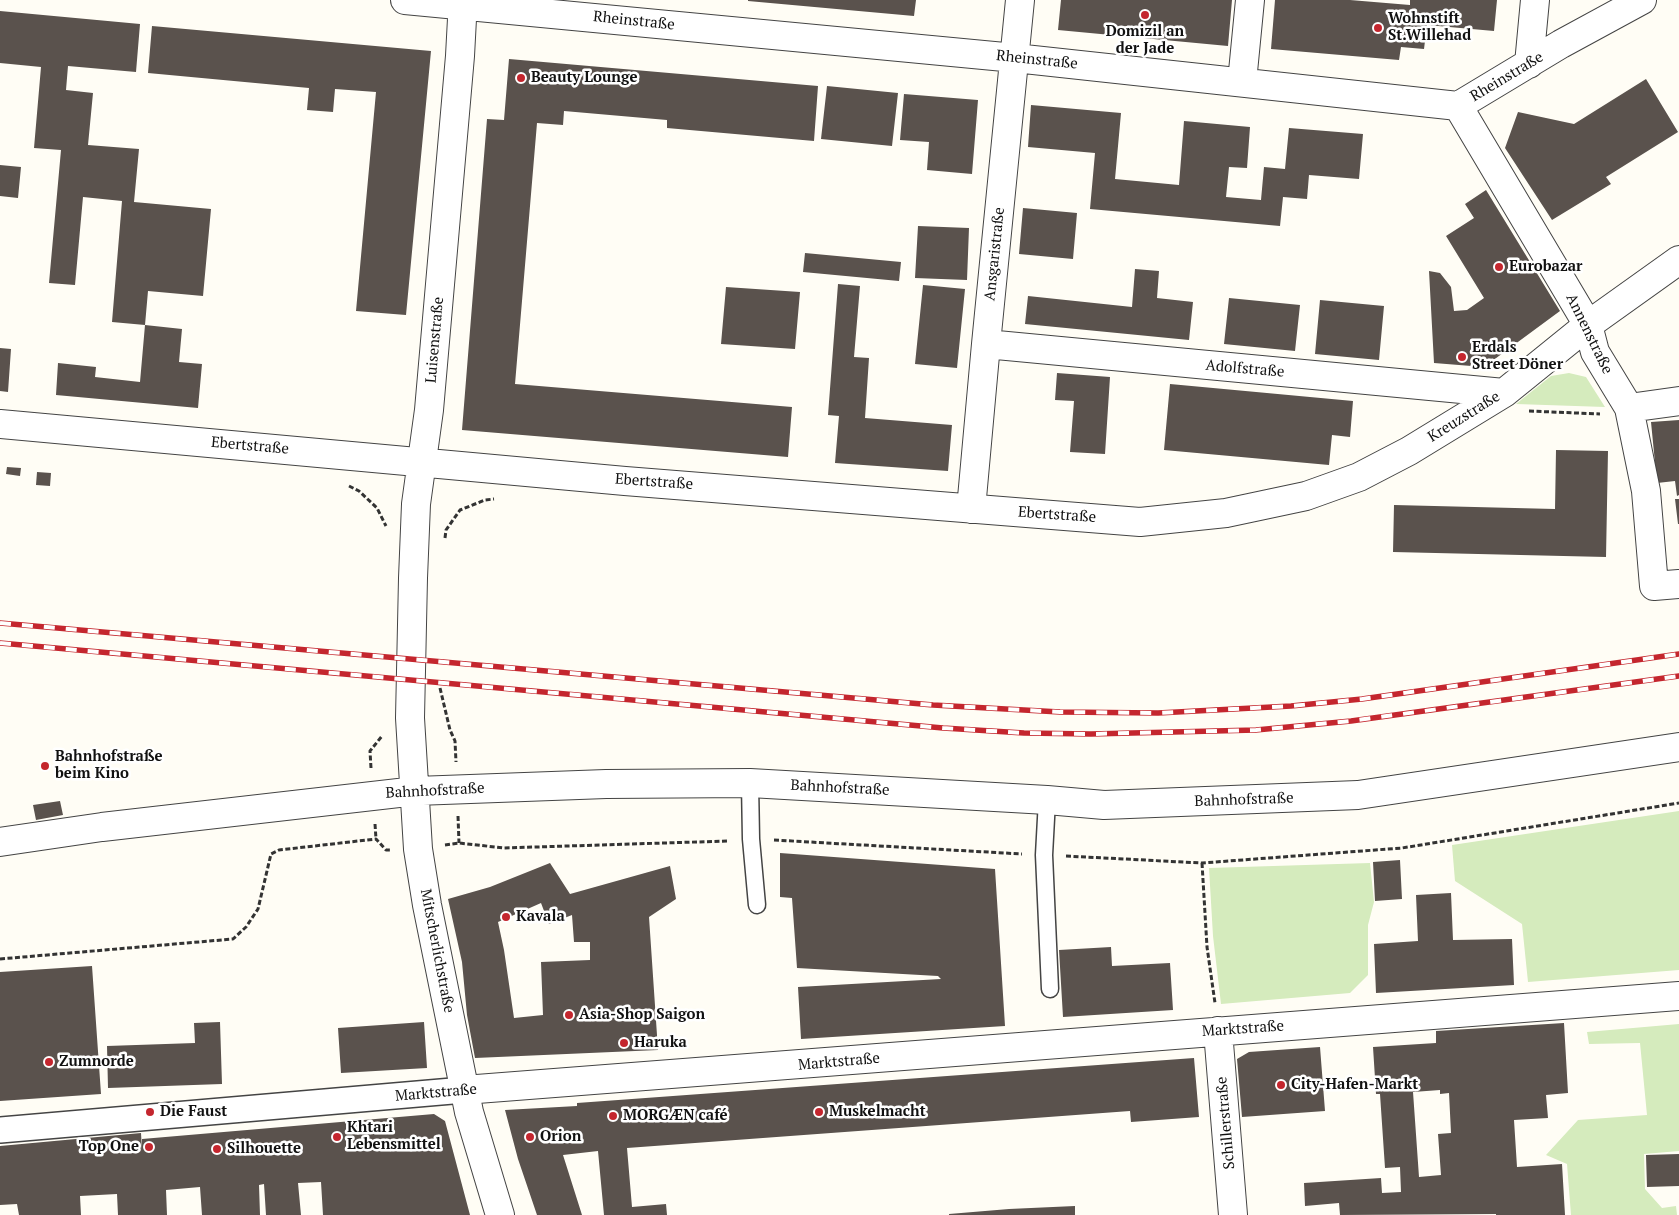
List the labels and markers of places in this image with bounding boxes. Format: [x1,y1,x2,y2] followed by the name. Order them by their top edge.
[1139,9,1151,21] marker: Domizil an der Jade
[1388,10,1471,45] place label: Wohnstift St.Willehad
[1372,22,1384,34] marker: Wohnstift St.Willehad
[1106,23,1184,58] place label: Domizil an der Jade
[531,69,637,87] place label: Beauty Lounge
[515,72,527,84] marker: Beauty Lounge
[1509,258,1582,276] place label: Eurobazar
[1493,261,1505,273] marker: Eurobazar
[1472,339,1563,374] place label: Erdals Street Döner
[1456,351,1468,363] marker: Erdals Street Döner
[55,748,163,783] place label: Bahnhofstraße beim Kino
[39,760,51,772] marker: Bahnhofstraße beim Kino
[516,908,565,926] place label: Kavala
[500,911,512,923] marker: Kavala
[579,1006,705,1024] place label: Asia-Shop Saigon
[563,1009,575,1021] marker: Asia-Shop Saigon
[634,1034,687,1052] place label: Haruka
[618,1037,630,1049] marker: Haruka
[59,1053,134,1071] place label: Zumnorde
[43,1056,55,1068] marker: Zumnorde
[1291,1076,1418,1094] place label: City-Hafen-Markt
[1275,1079,1287,1091] marker: City-Hafen-Markt
[160,1103,227,1121] place label: Die Faust
[829,1103,926,1121] place label: Muskelmacht
[144,1106,156,1118] marker: Die Faust
[813,1106,825,1118] marker: Muskelmacht
[623,1107,728,1125] place label: MORGÆN café
[607,1110,619,1122] marker: MORGÆN café
[347,1119,441,1154] place label: Khtari Lebensmittel
[540,1128,581,1146] place label: Orion
[331,1131,343,1143] marker: Khtari Lebensmittel
[524,1131,536,1143] marker: Orion
[79,1138,139,1156] place label: Top One
[227,1140,301,1158] place label: Silhouette
[143,1141,155,1153] marker: Top One
[211,1143,223,1155] marker: Silhouette

